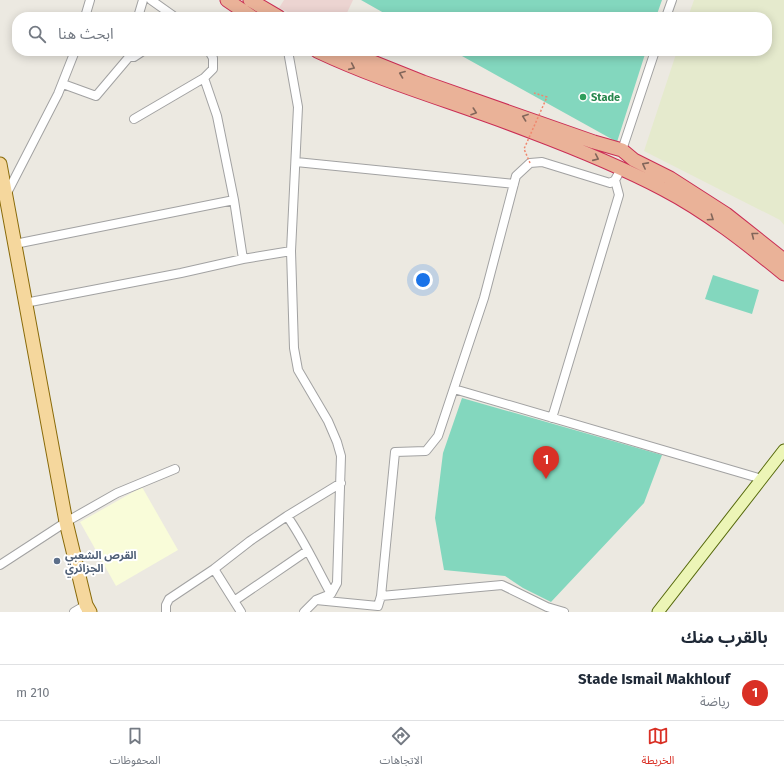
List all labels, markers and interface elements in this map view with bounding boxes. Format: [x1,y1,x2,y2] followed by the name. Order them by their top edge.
[12,12,772,56] search box
[26,23,48,45] icon: search
[58,25,114,43] text: ابحث هنا
[348,62,356,70] one-way arrow
[399,70,406,78] one-way arrow
[591,91,620,104] place label: Stade
[578,92,588,102] marker: Stade
[471,107,478,115] one-way arrow
[521,113,528,122] one-way arrow
[592,153,599,161] one-way arrow
[641,162,649,170] one-way arrow
[706,213,713,220] one-way arrow
[751,233,758,240] one-way arrow
[413,270,433,290] your location
[533,446,559,479] pin: 1
[65,549,137,578] place label: القرص الشعبي الجزائري
[52,556,62,566] marker: القرص الشعبي الجزائري
[681,627,768,648] text: بالقرب منك
[578,670,730,688] text: Stade Ismail Makhlouf
[16,685,50,700] text: 210 m
[752,685,758,700] text: 1
[700,694,730,709] text: رياضة
[110,725,161,772] tab: المحفوظات
[380,725,423,772] tab: الاتجاهات
[642,725,675,772] tab: الخريطة

